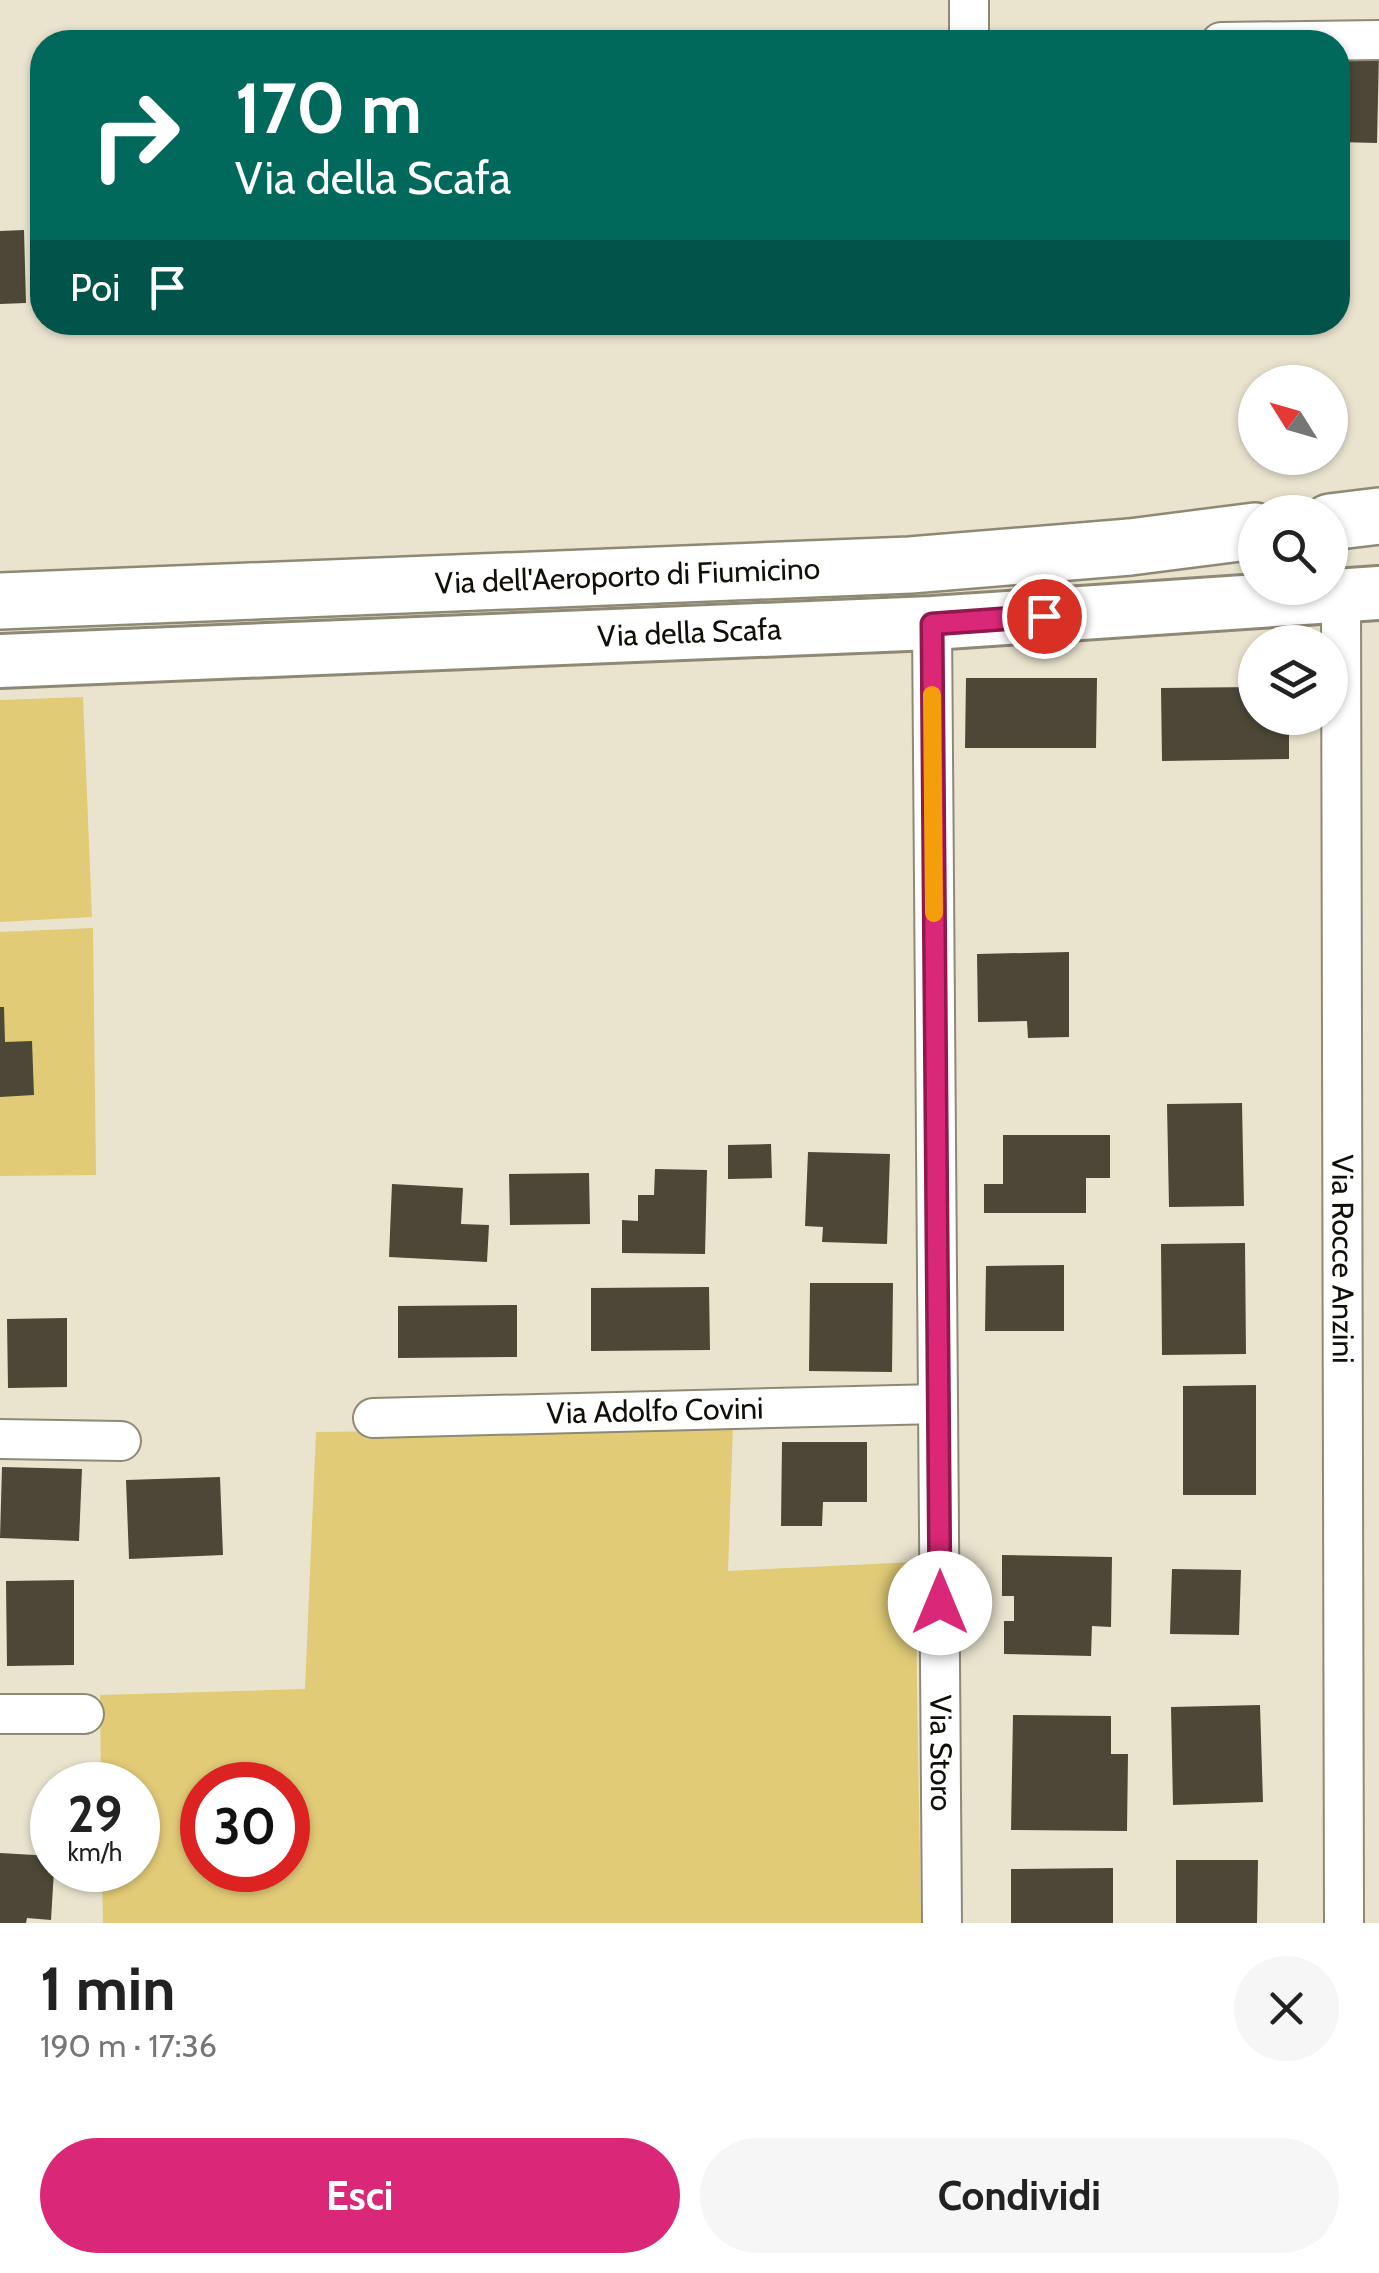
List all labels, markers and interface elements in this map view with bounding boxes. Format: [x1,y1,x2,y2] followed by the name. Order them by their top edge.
[235,65,422,151] text: 170 m
[70,70,200,200] icon: right
[235,151,511,205] text: Via della Scafa
[140,260,195,315] icon: arrive
[70,264,120,311] text: Poi
[1238,365,1348,475] north arrow
[1238,365,1348,735] map controls
[1238,495,1348,605] button: search
[434,550,821,602] street label: Via dell'Aeroporto di Fiumicino
[1002,574,1087,659] pin
[1017,589,1072,644] icon: arrive
[597,610,783,655] street label: Via della Scafa
[1238,625,1348,735] button: layers
[1324,1154,1362,1364] street label: Via Rocce Anzini
[546,1389,764,1432] street label: Via Adolfo Covini
[888,1551,992,1655] position arrow
[922,1695,960,1811] street label: Via Storo
[180,1762,310,1892] speed limit sign: 30
[68,1784,122,1845] text: 29
[68,1837,122,1867] text: km/h
[40,1952,175,2025] text: 1 min
[1234,1956,1339,2061] button: close
[40,2026,217,2065] text: 190 m · 17:36
[40,2138,680,2253] button: Esci
[700,2138,1339,2253] button: Condividi

